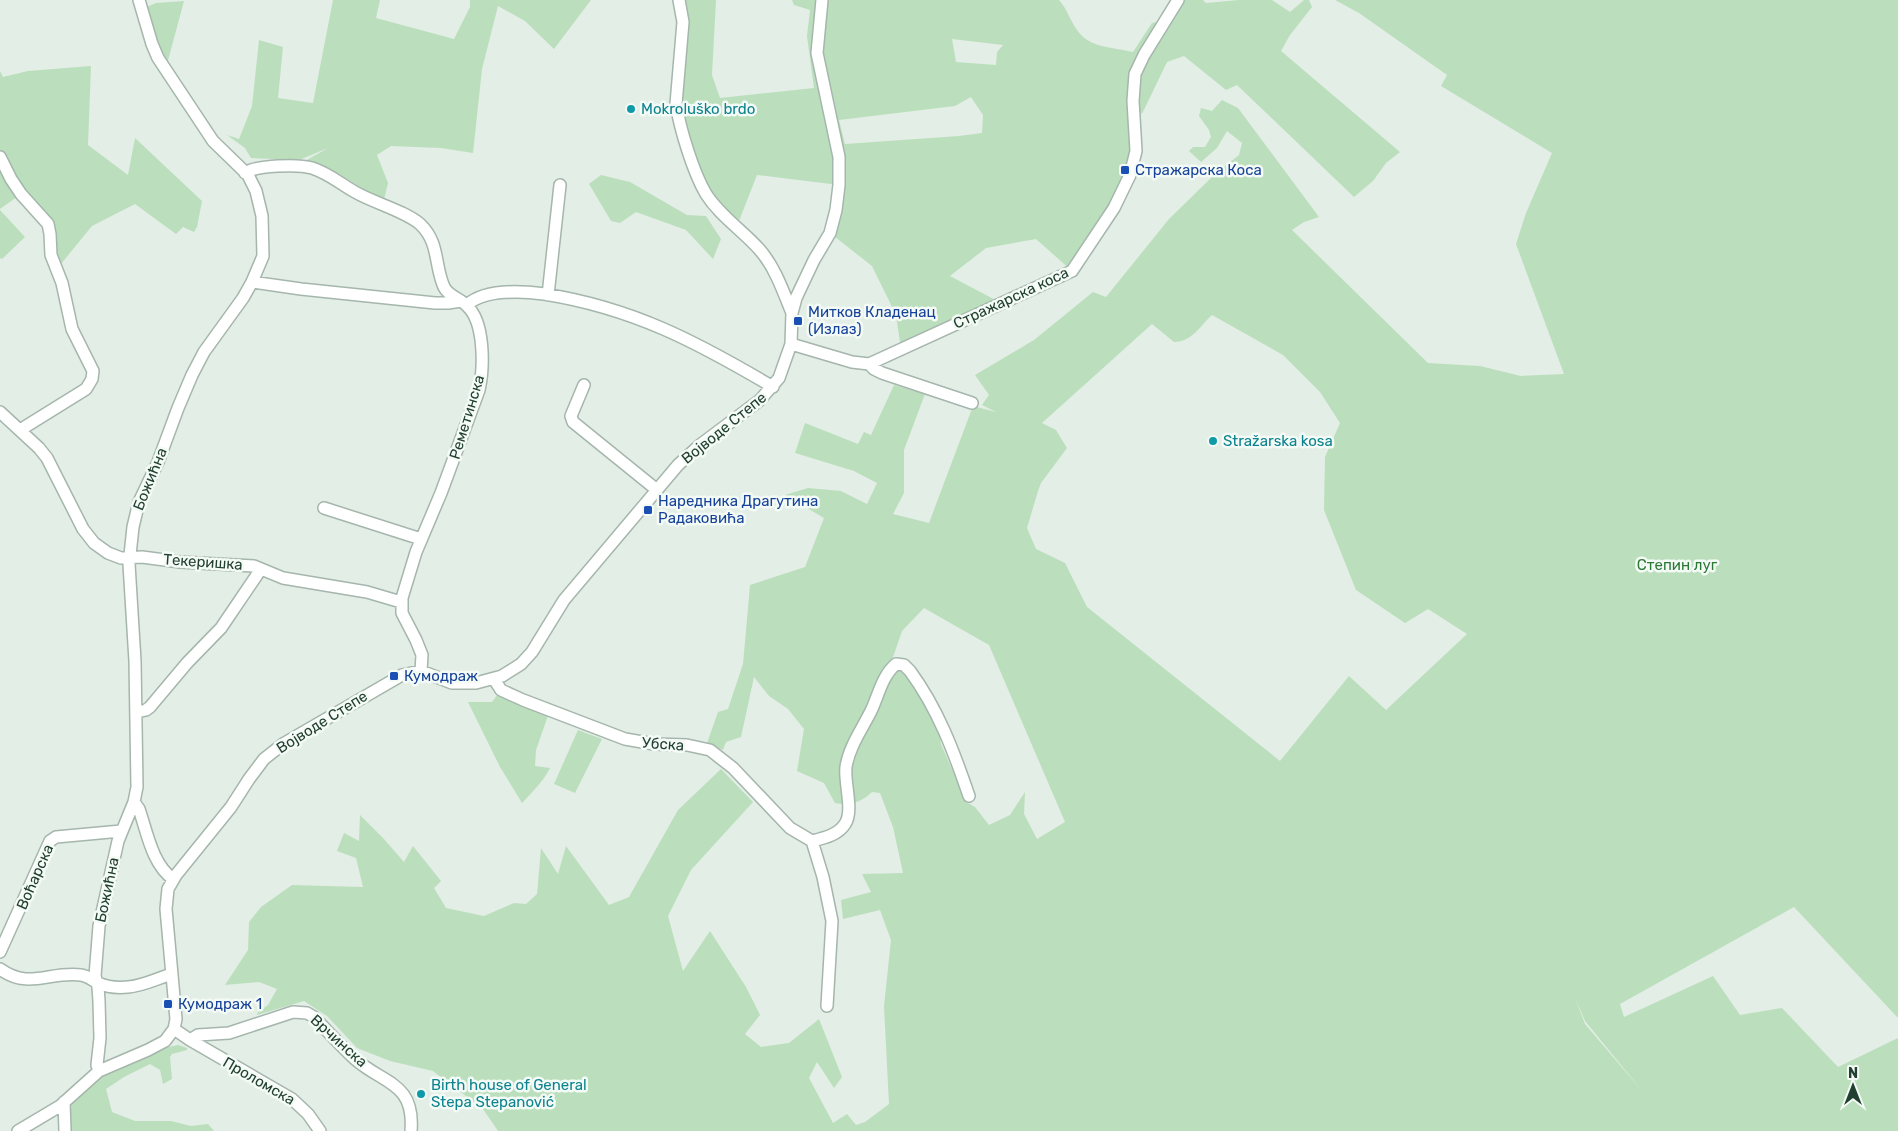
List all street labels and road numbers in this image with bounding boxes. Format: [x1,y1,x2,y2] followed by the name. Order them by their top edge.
[950,263,1072,333] street label: Стражарска коса
[446,373,488,461] street label: Реметинска
[678,388,770,468] street label: Војводе Степе
[129,445,171,513] street label: Божићна
[163,550,243,574] street label: Текеришка
[273,687,371,757] street label: Војводе Степе
[641,734,685,754] street label: Убска
[13,842,57,912] street label: Воћарска
[91,856,123,924] street label: Божићна
[307,1011,371,1071] street label: Врчинска
[220,1053,298,1109] street label: Проломска

